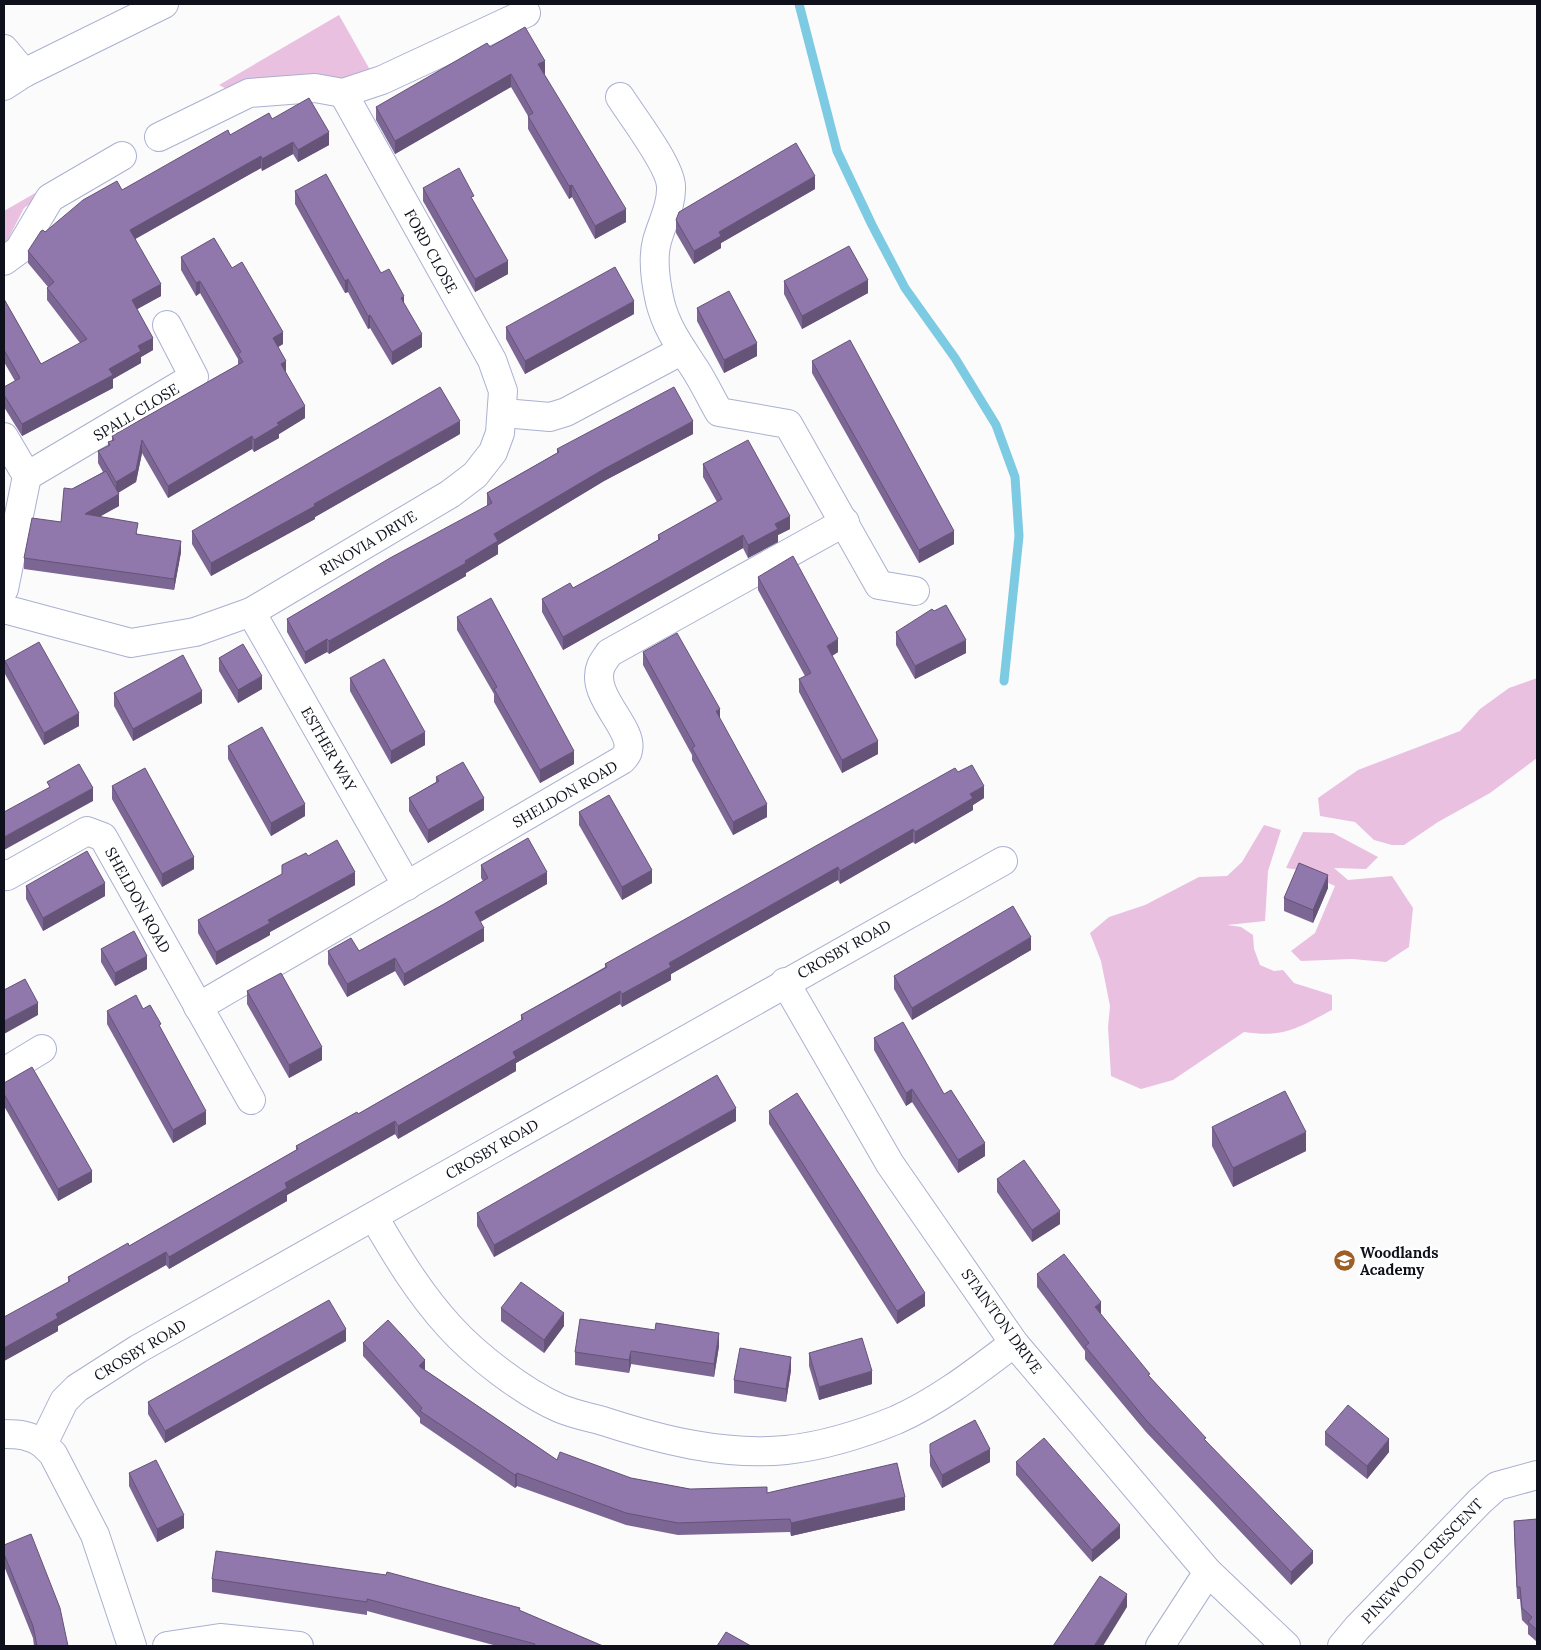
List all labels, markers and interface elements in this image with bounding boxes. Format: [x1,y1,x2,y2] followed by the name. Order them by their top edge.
[400,206,462,296] street label: FORD CLOSE
[90,379,182,445] street label: SPALL CLOSE
[316,506,420,580] street label: RINOVIA DRIVE
[297,703,361,795] street label: ESTHER WAY
[509,756,621,832] street label: SHELDON ROAD
[101,844,175,956] street label: SHELDON ROAD
[794,915,894,983] street label: CROSBY ROAD
[442,1115,542,1183] street label: CROSBY ROAD
[1360,1243,1438,1279] place label: Woodlands Academy
[1332,1249,1356,1273] school or university icon: Woodlands Academy
[958,1265,1046,1377] street label: STAINTON DRIVE
[90,1315,190,1385] street label: CROSBY ROAD
[1357,1494,1487,1628] street label: PINEWOOD CRESCENT

